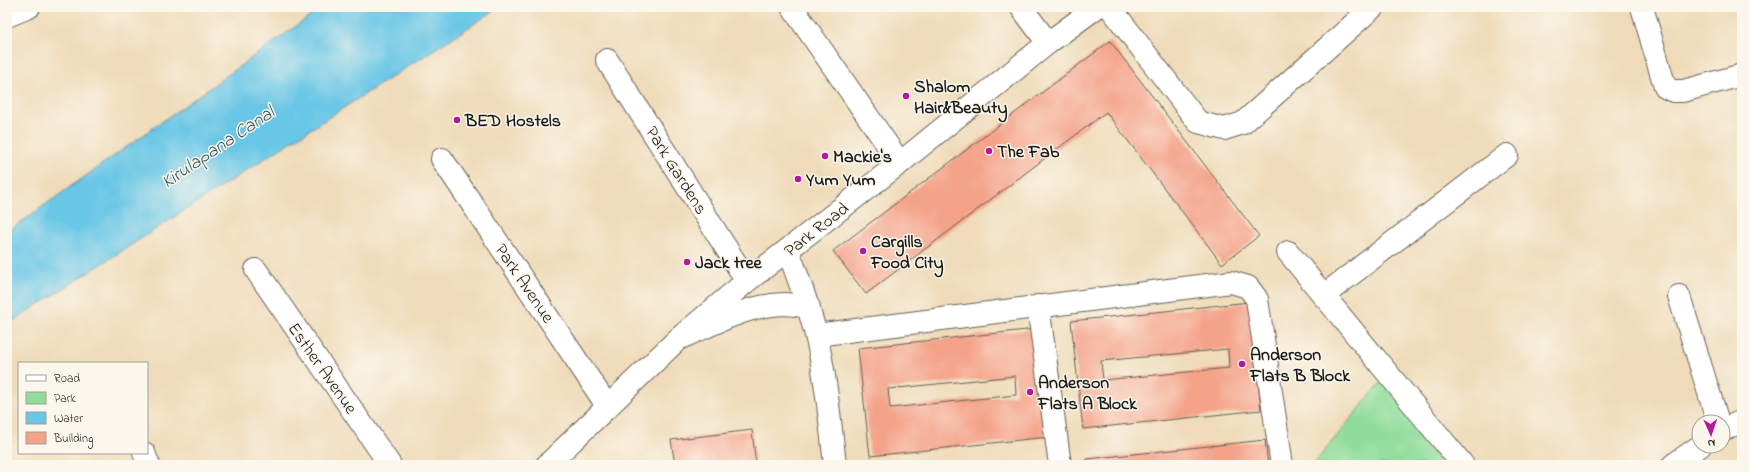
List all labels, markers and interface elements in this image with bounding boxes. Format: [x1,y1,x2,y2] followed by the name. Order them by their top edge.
[914,75,1007,123] place label: Shalom Hair&Beauty
[901,91,911,101] marker: Shalom Hair&Beauty
[156,99,283,196] water label: Kirulapana Canal
[464,109,561,135] place label: BED Hostels
[452,115,462,125] marker: BED Hostels
[638,122,713,220] street label: Park Gardens
[997,140,1060,166] place label: The Fab
[833,145,892,171] place label: Mackie's
[984,146,994,156] marker: The Fab
[820,151,830,161] marker: Mackie's
[805,168,875,194] place label: Yum Yum
[793,174,803,184] marker: Yum Yum
[779,197,855,264] street label: Park Road
[870,230,944,278] place label: Cargills Food City
[487,239,560,330] street label: Park Avenue
[858,246,868,256] marker: Cargills Food City
[695,251,763,277] place label: Jack tree
[682,257,692,267] marker: Jack tree
[280,318,363,421] street label: Esther Avenue
[1249,343,1351,390] place label: Anderson Flats B Block
[1237,359,1247,369] marker: Anderson Flats B Block
[18,362,148,454] legend
[54,370,80,388] text: Road
[1037,371,1138,418] place label: Anderson Flats A Block
[1025,387,1035,397] marker: Anderson Flats A Block
[54,390,76,408] text: Park
[54,410,83,428] text: Water
[1691,414,1731,454] north arrow
[53,430,93,449] text: Building
[1707,435,1716,451] text: N

